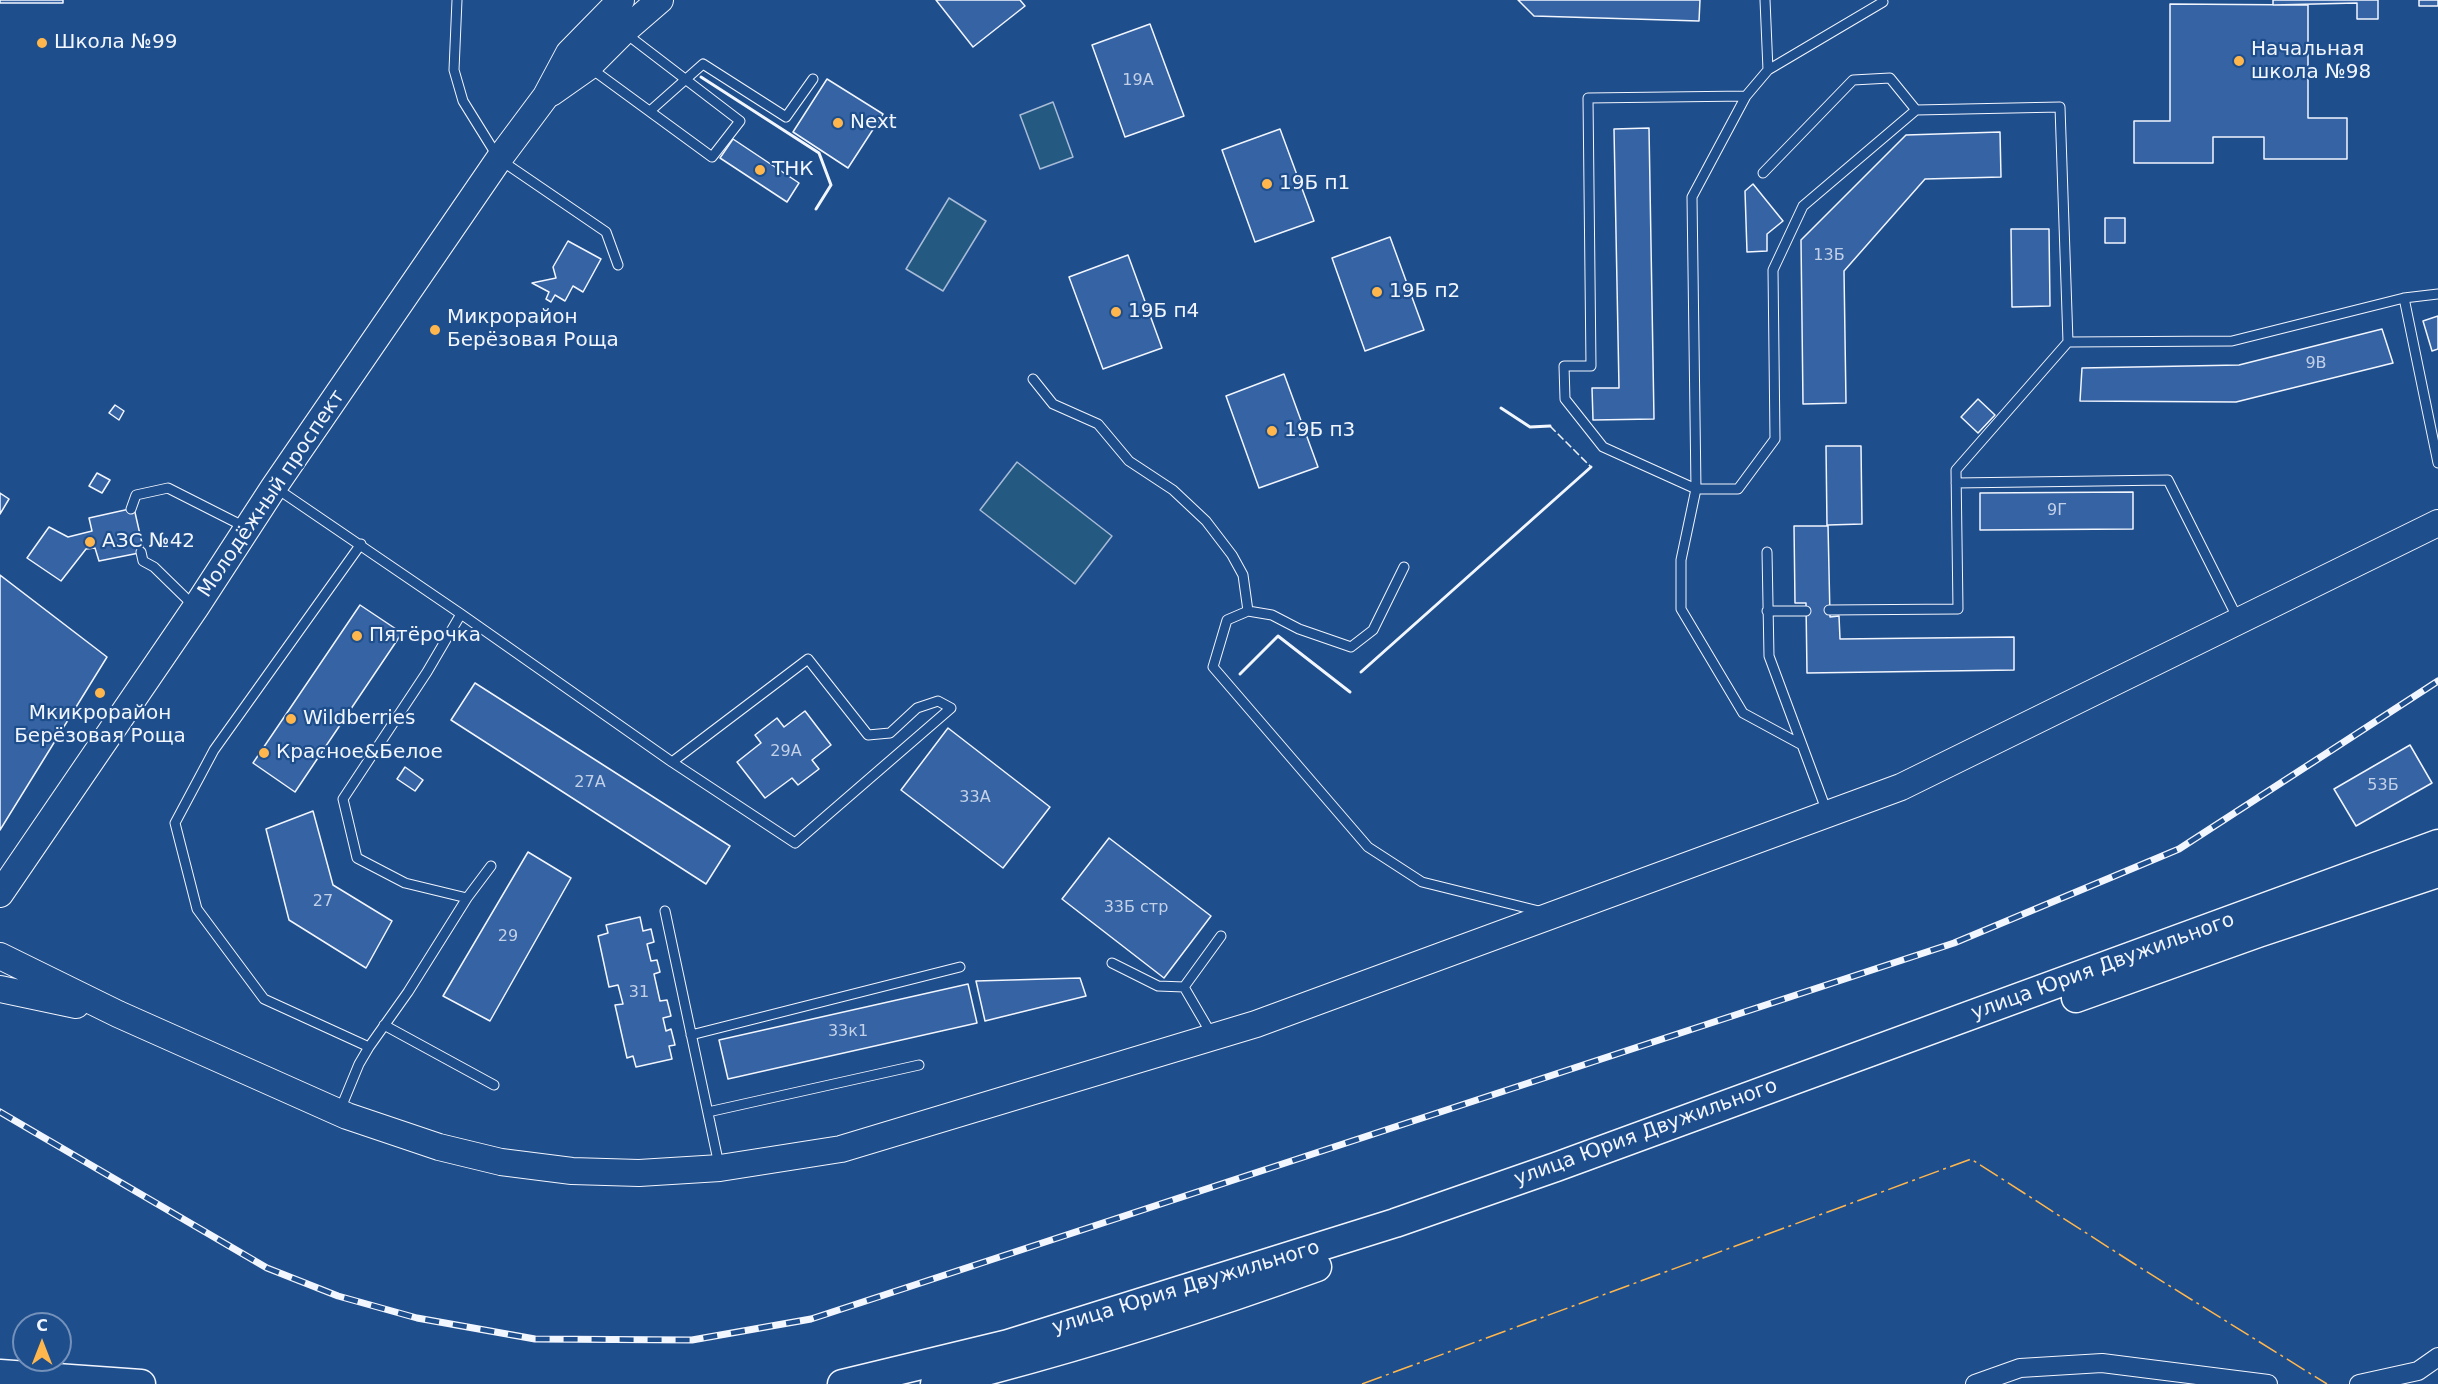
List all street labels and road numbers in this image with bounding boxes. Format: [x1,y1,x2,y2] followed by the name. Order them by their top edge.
[194,386,350,602] street label: Молодёжный проспект
[1968,908,2238,1026] street label: улица Юрия Двужильного
[1511,1074,1781,1192] street label: улица Юрия Двужильного
[1049,1236,1323,1340] street label: улица Юрия Двужильного

